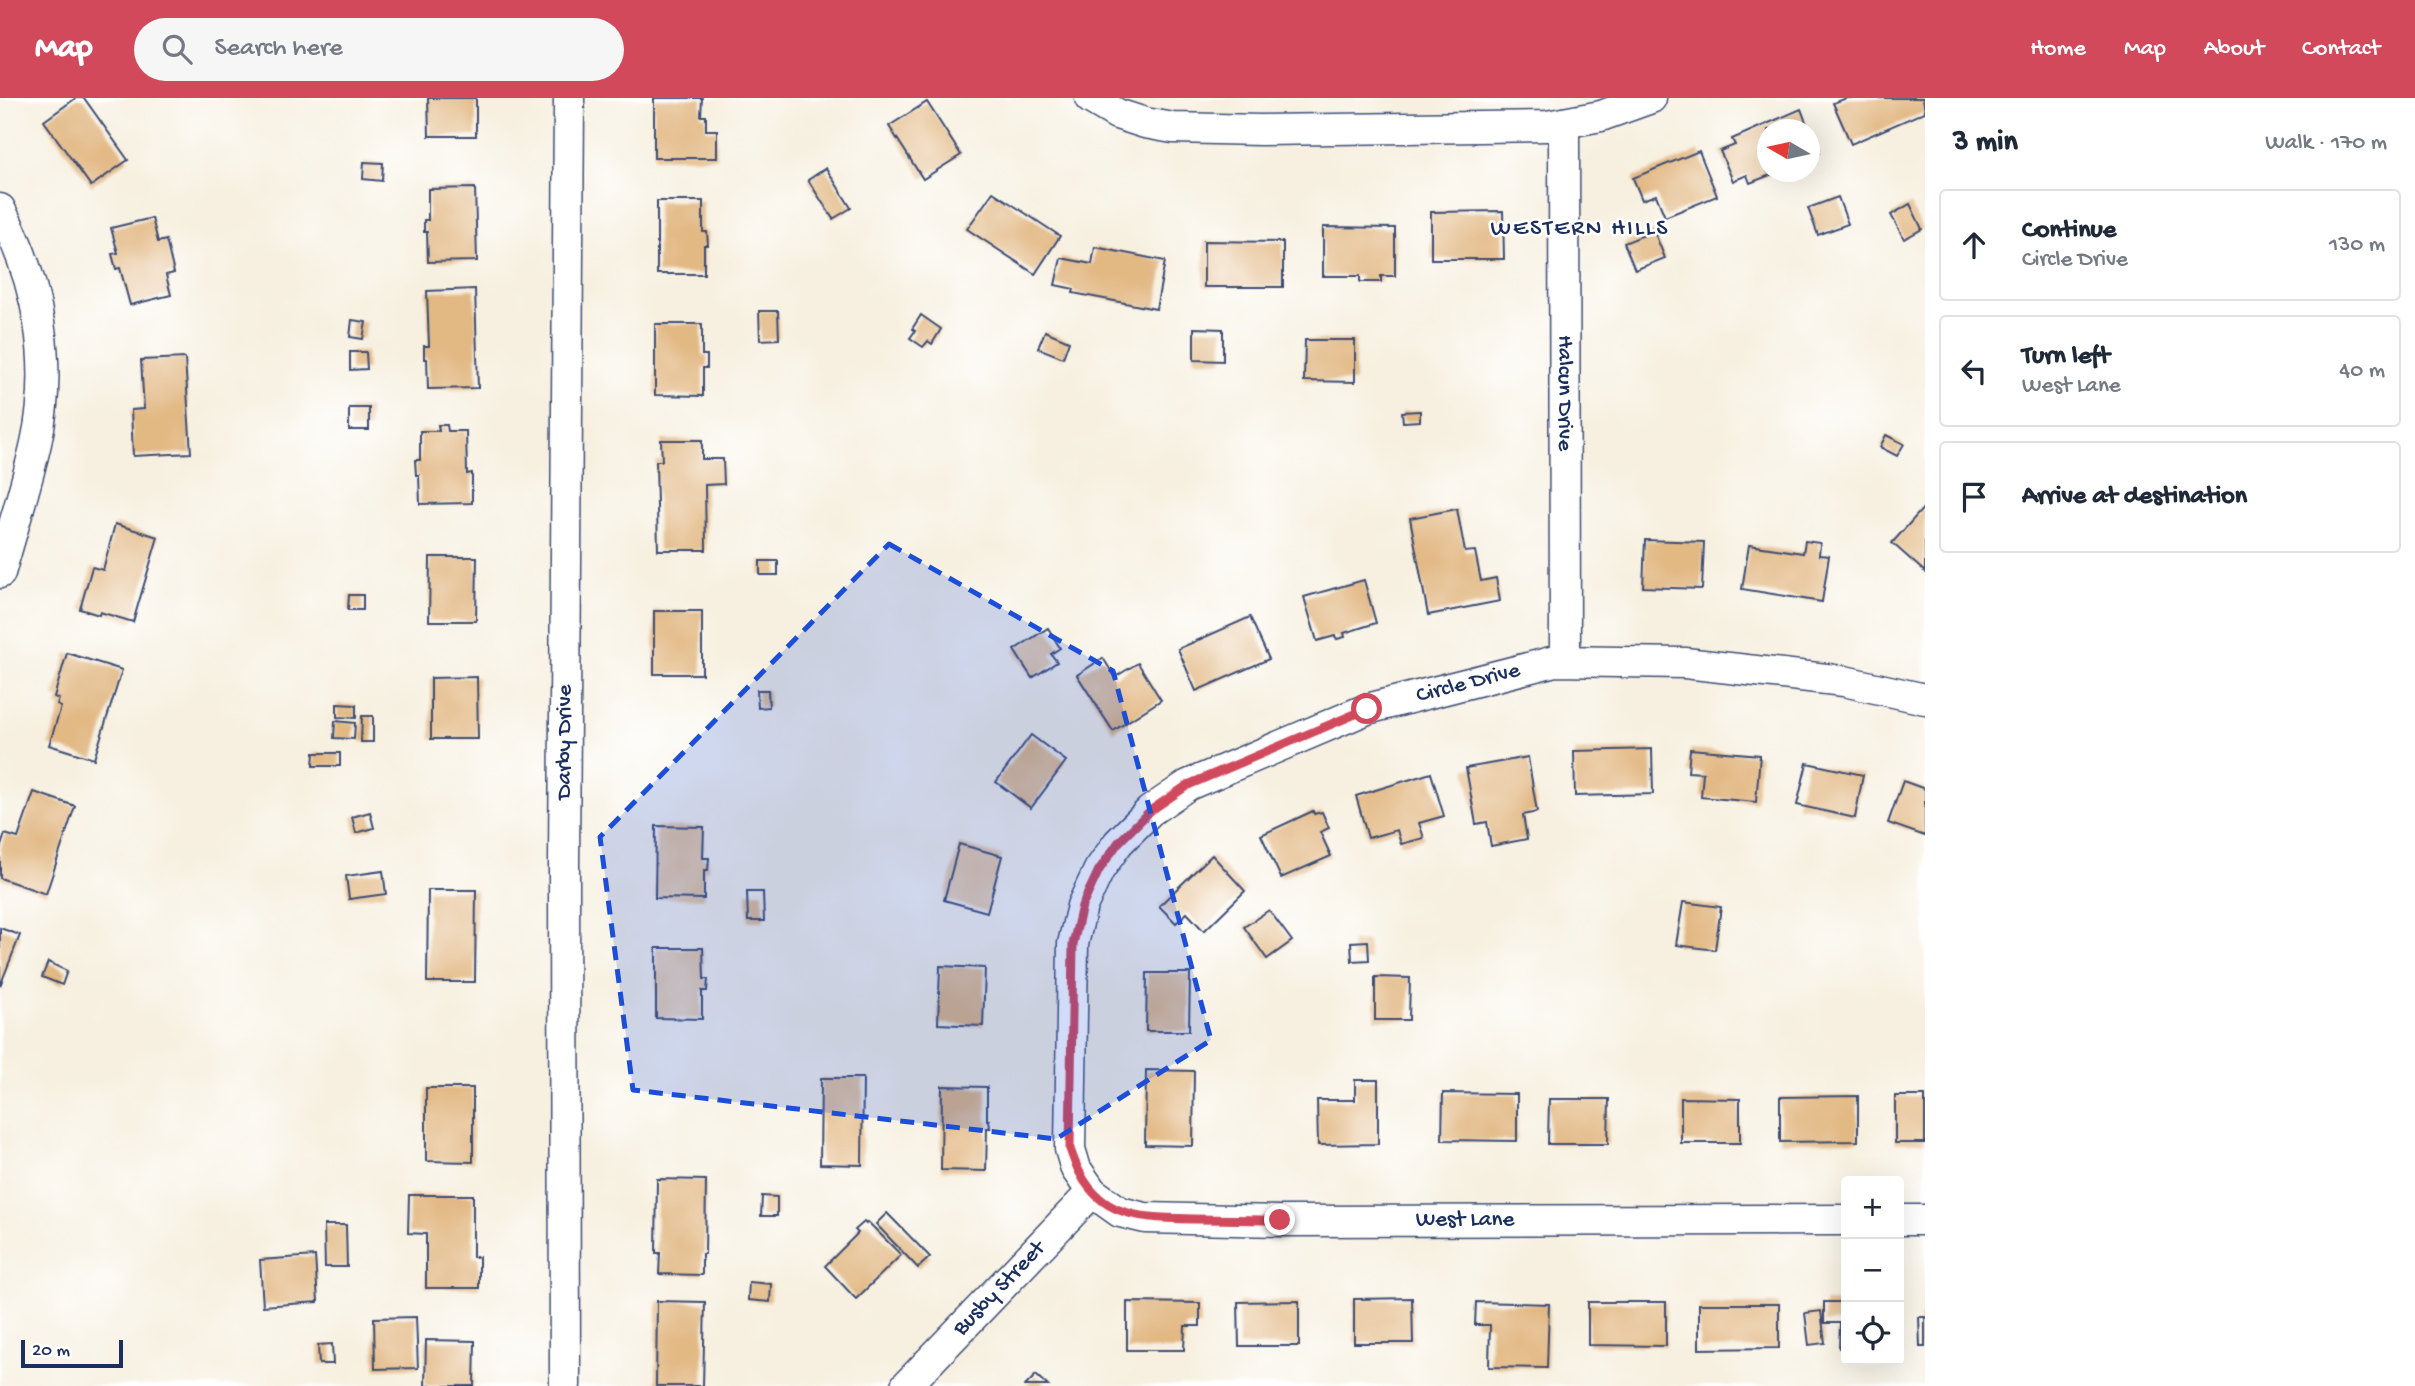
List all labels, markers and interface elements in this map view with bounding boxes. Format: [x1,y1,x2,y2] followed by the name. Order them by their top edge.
[134,18,624,81] search box
[35,30,92,68] text: Map
[158,30,196,68] icon: search
[214,34,343,65] text: Search here
[2030,35,2086,64] text: Home
[2124,35,2166,64] text: Map
[2204,35,2264,64] text: About
[2302,35,2380,64] text: Contact
[1757,119,1820,182] north arrow
[1953,126,2018,161] text: 3 min
[2265,130,2387,157] text: Walk · 170 m
[1491,215,1669,244] district label: WESTERN HILLS
[2022,216,2116,247] text: Continue
[1955,226,1993,264] icon: ahead
[2329,232,2385,259] text: 130 m
[2022,247,2128,274] text: Circle Drive
[1551,335,1578,452] street label: Halcun Drive
[2022,342,2110,373] text: Turn left
[1955,352,1993,390] icon: left
[2339,358,2385,385] text: 40 m
[2022,373,2121,400] text: West Lane
[1955,478,1993,516] icon: arrive
[2022,482,2247,513] text: Arrive at destination
[1413,657,1524,709] street label: Circle Drive
[551,683,579,802] street label: Darby Drive
[1351,693,1382,724] route start
[1841,1176,1904,1365] map controls
[1841,1176,1904,1239] button: +
[1264,1204,1295,1235] route end
[1416,1207,1515,1234] street label: West Lane
[947,1234,1052,1342] street label: Busby Street
[1841,1239,1904,1302] button: −
[1841,1302,1904,1365] button: locate
[21,1337,122,1369] scale bar
[32,1340,70,1363] text: 20 m

